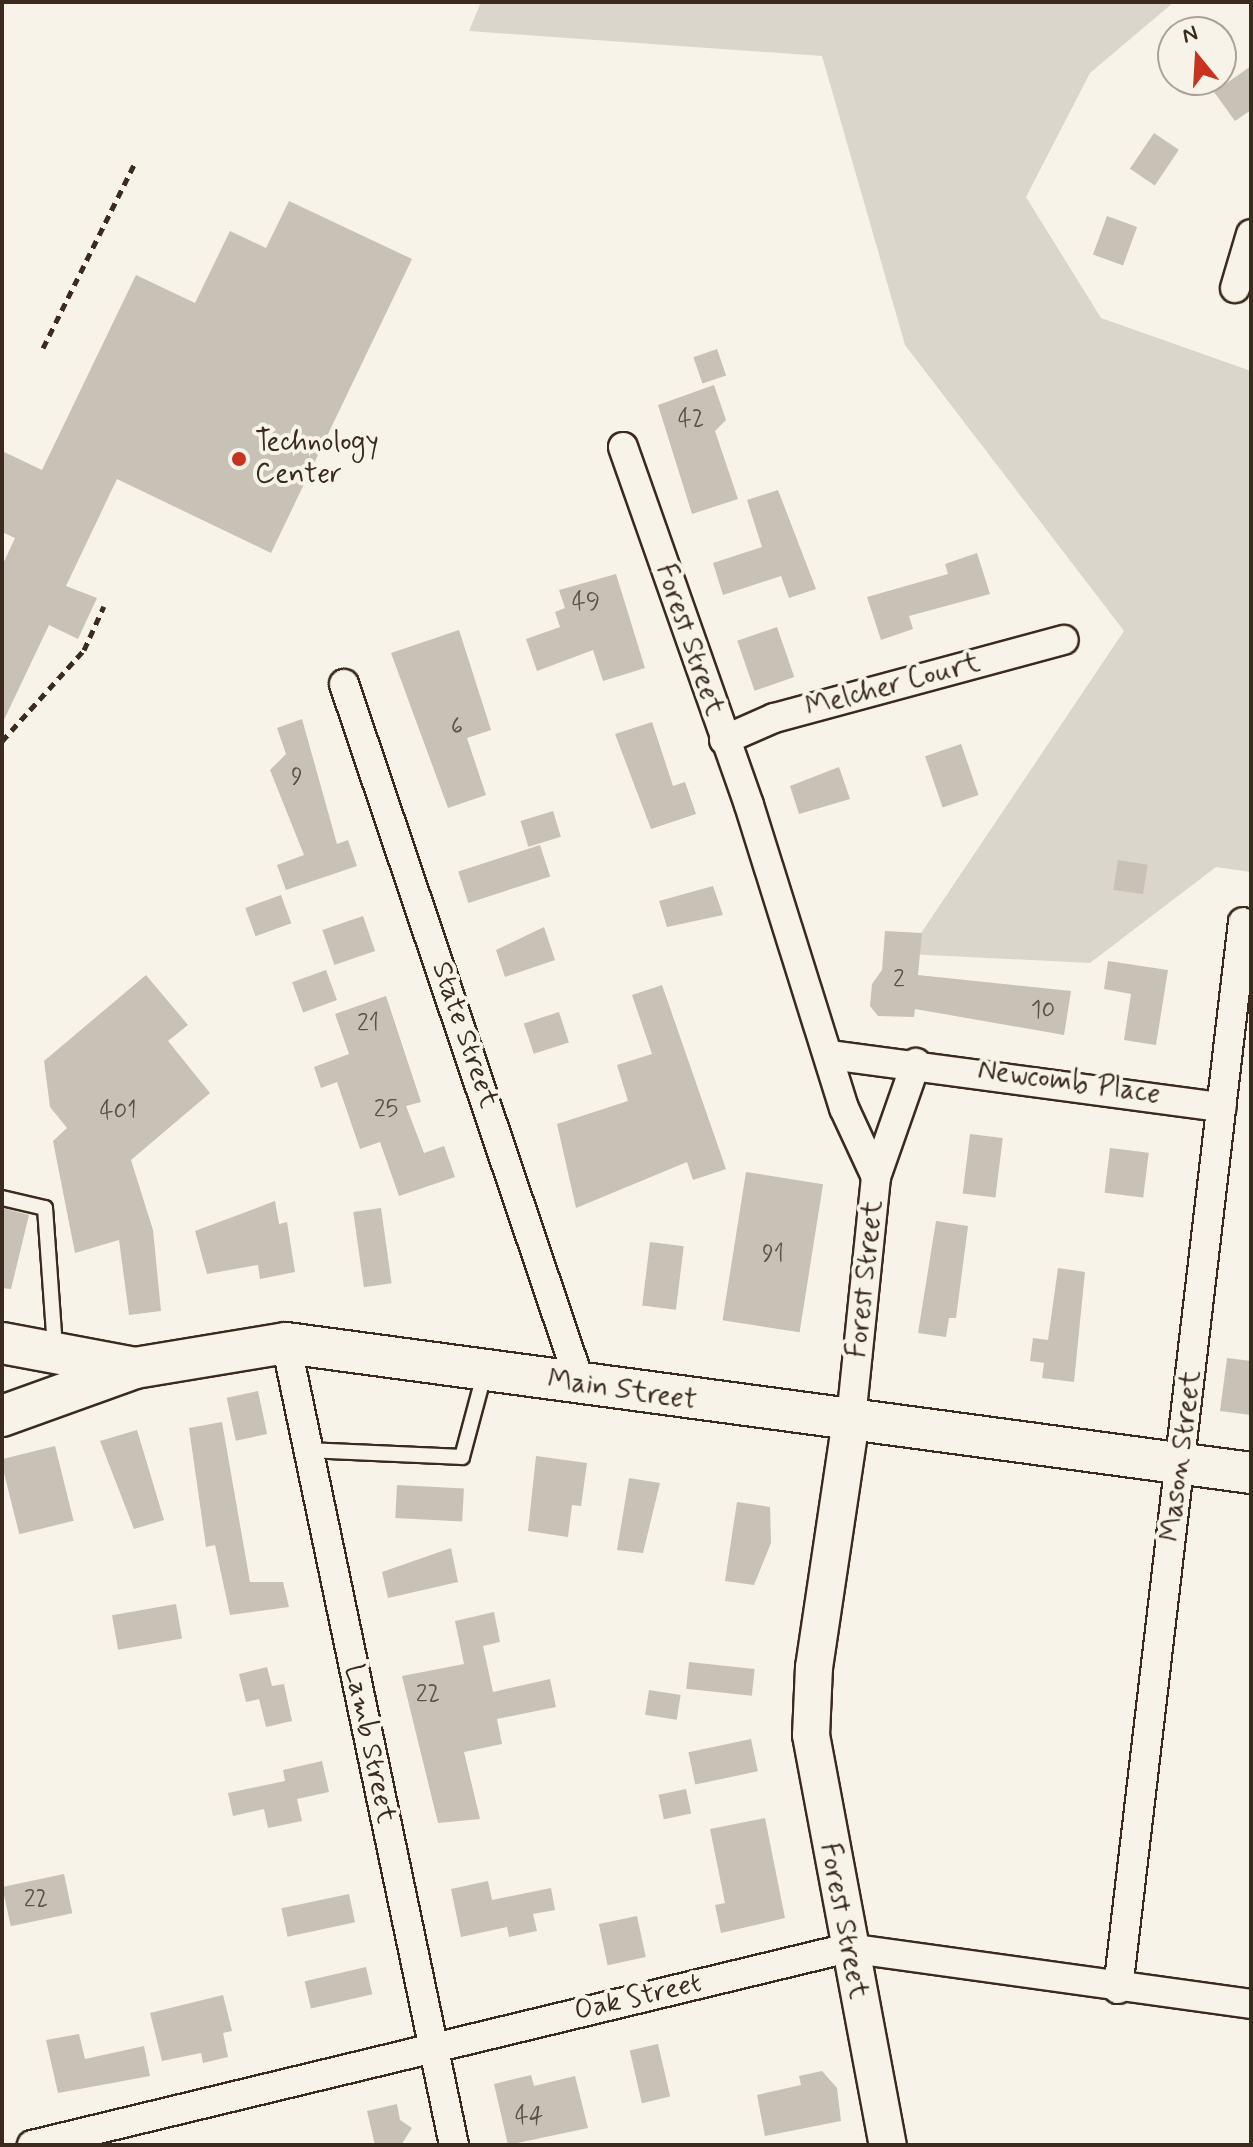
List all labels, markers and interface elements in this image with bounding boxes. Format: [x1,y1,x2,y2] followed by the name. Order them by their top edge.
[1157,16,1237,96] north arrow
[1179,19,1201,51] text: N
[678,406,704,434] house number: 42
[255,426,379,492] place label: Technology Center
[230,450,248,468] marker: Technology Center
[647,560,731,720] street label: Forest Street
[572,589,600,617] house number: 49
[805,647,981,725] street label: Melcher Court
[451,713,463,741] house number: 6
[291,764,303,792] house number: 9
[423,958,505,1112] street label: State Street
[893,966,905,994] house number: 2
[1031,997,1055,1025] house number: 10
[357,1010,379,1038] house number: 21
[977,1054,1161,1112] street label: Newcomb Place
[374,1096,398,1124] house number: 25
[99,1098,137,1126] house number: 401
[841,1199,891,1359] street label: Forest Street
[762,1241,784,1269] house number: 91
[546,1364,698,1418] street label: Main Street
[1155,1368,1209,1544] street label: Mason Street
[336,1662,402,1826] street label: Lamb Street
[416,1681,440,1709] house number: 22
[811,1840,875,2002] street label: Forest Street
[24,1886,48,1914] house number: 22
[569,1967,707,2029] street label: Oak Street
[515,2103,543,2131] house number: 44

